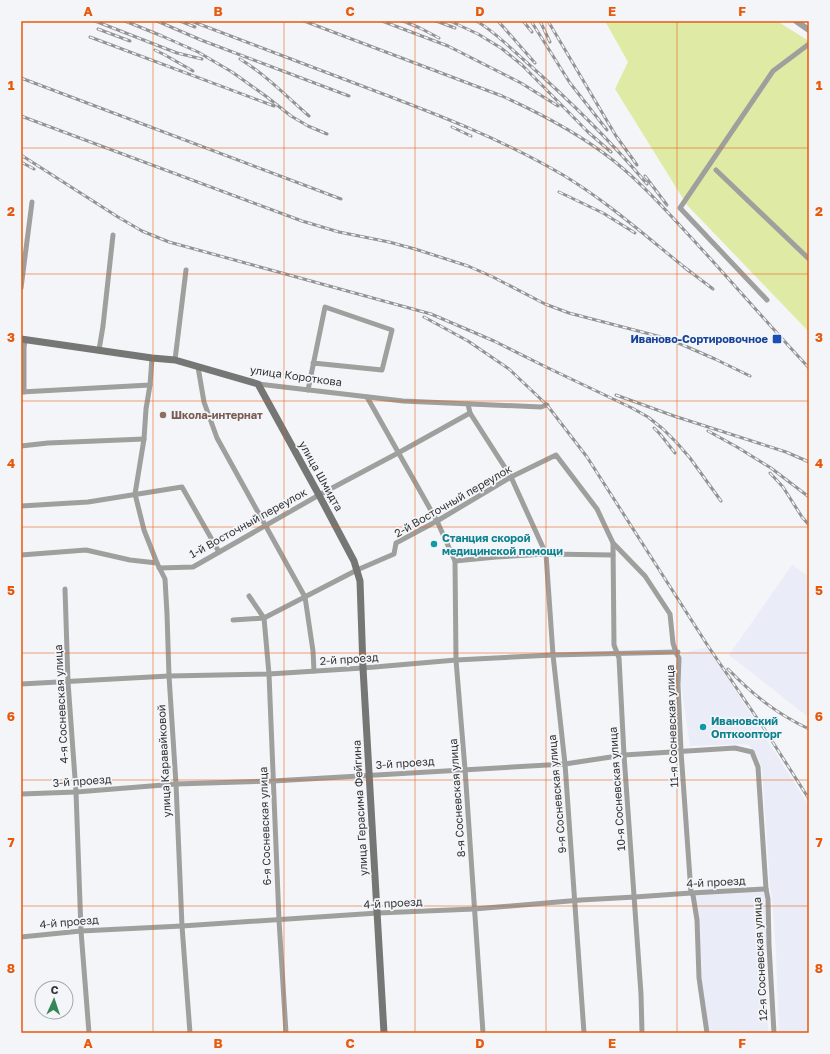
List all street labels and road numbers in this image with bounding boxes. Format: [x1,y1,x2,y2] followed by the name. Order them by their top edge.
[249,363,343,388] street label: улица Короткова
[297,438,346,513] street label: улица Шмидта
[392,461,514,540] street label: 2-й Восточный переулок
[187,484,309,560] street label: 1-й Восточный переулок
[51,644,70,764] street label: 4-я Сосневская улица
[319,650,379,667] street label: 2-й проезд
[663,664,680,788] street label: 11-я Сосневская улица
[154,704,173,818] street label: улица Каравайковой
[606,727,627,852] street label: 10-я Сосневская улица
[545,734,568,854] street label: 9-я Сосневская улица
[446,738,467,858] street label: 8-я Сосневская улица
[349,740,370,876] street label: улица Герасима Фейгина
[375,754,435,771] street label: 3-й проезд
[256,766,273,886] street label: 6-я Сосневская улица
[52,772,112,789] street label: 3-й проезд
[686,873,746,890] street label: 4-й проезд
[363,894,423,911] street label: 4-й проезд
[750,897,769,1021] street label: 12-я Сосневская улица
[39,912,99,931] street label: 4-й проезд

